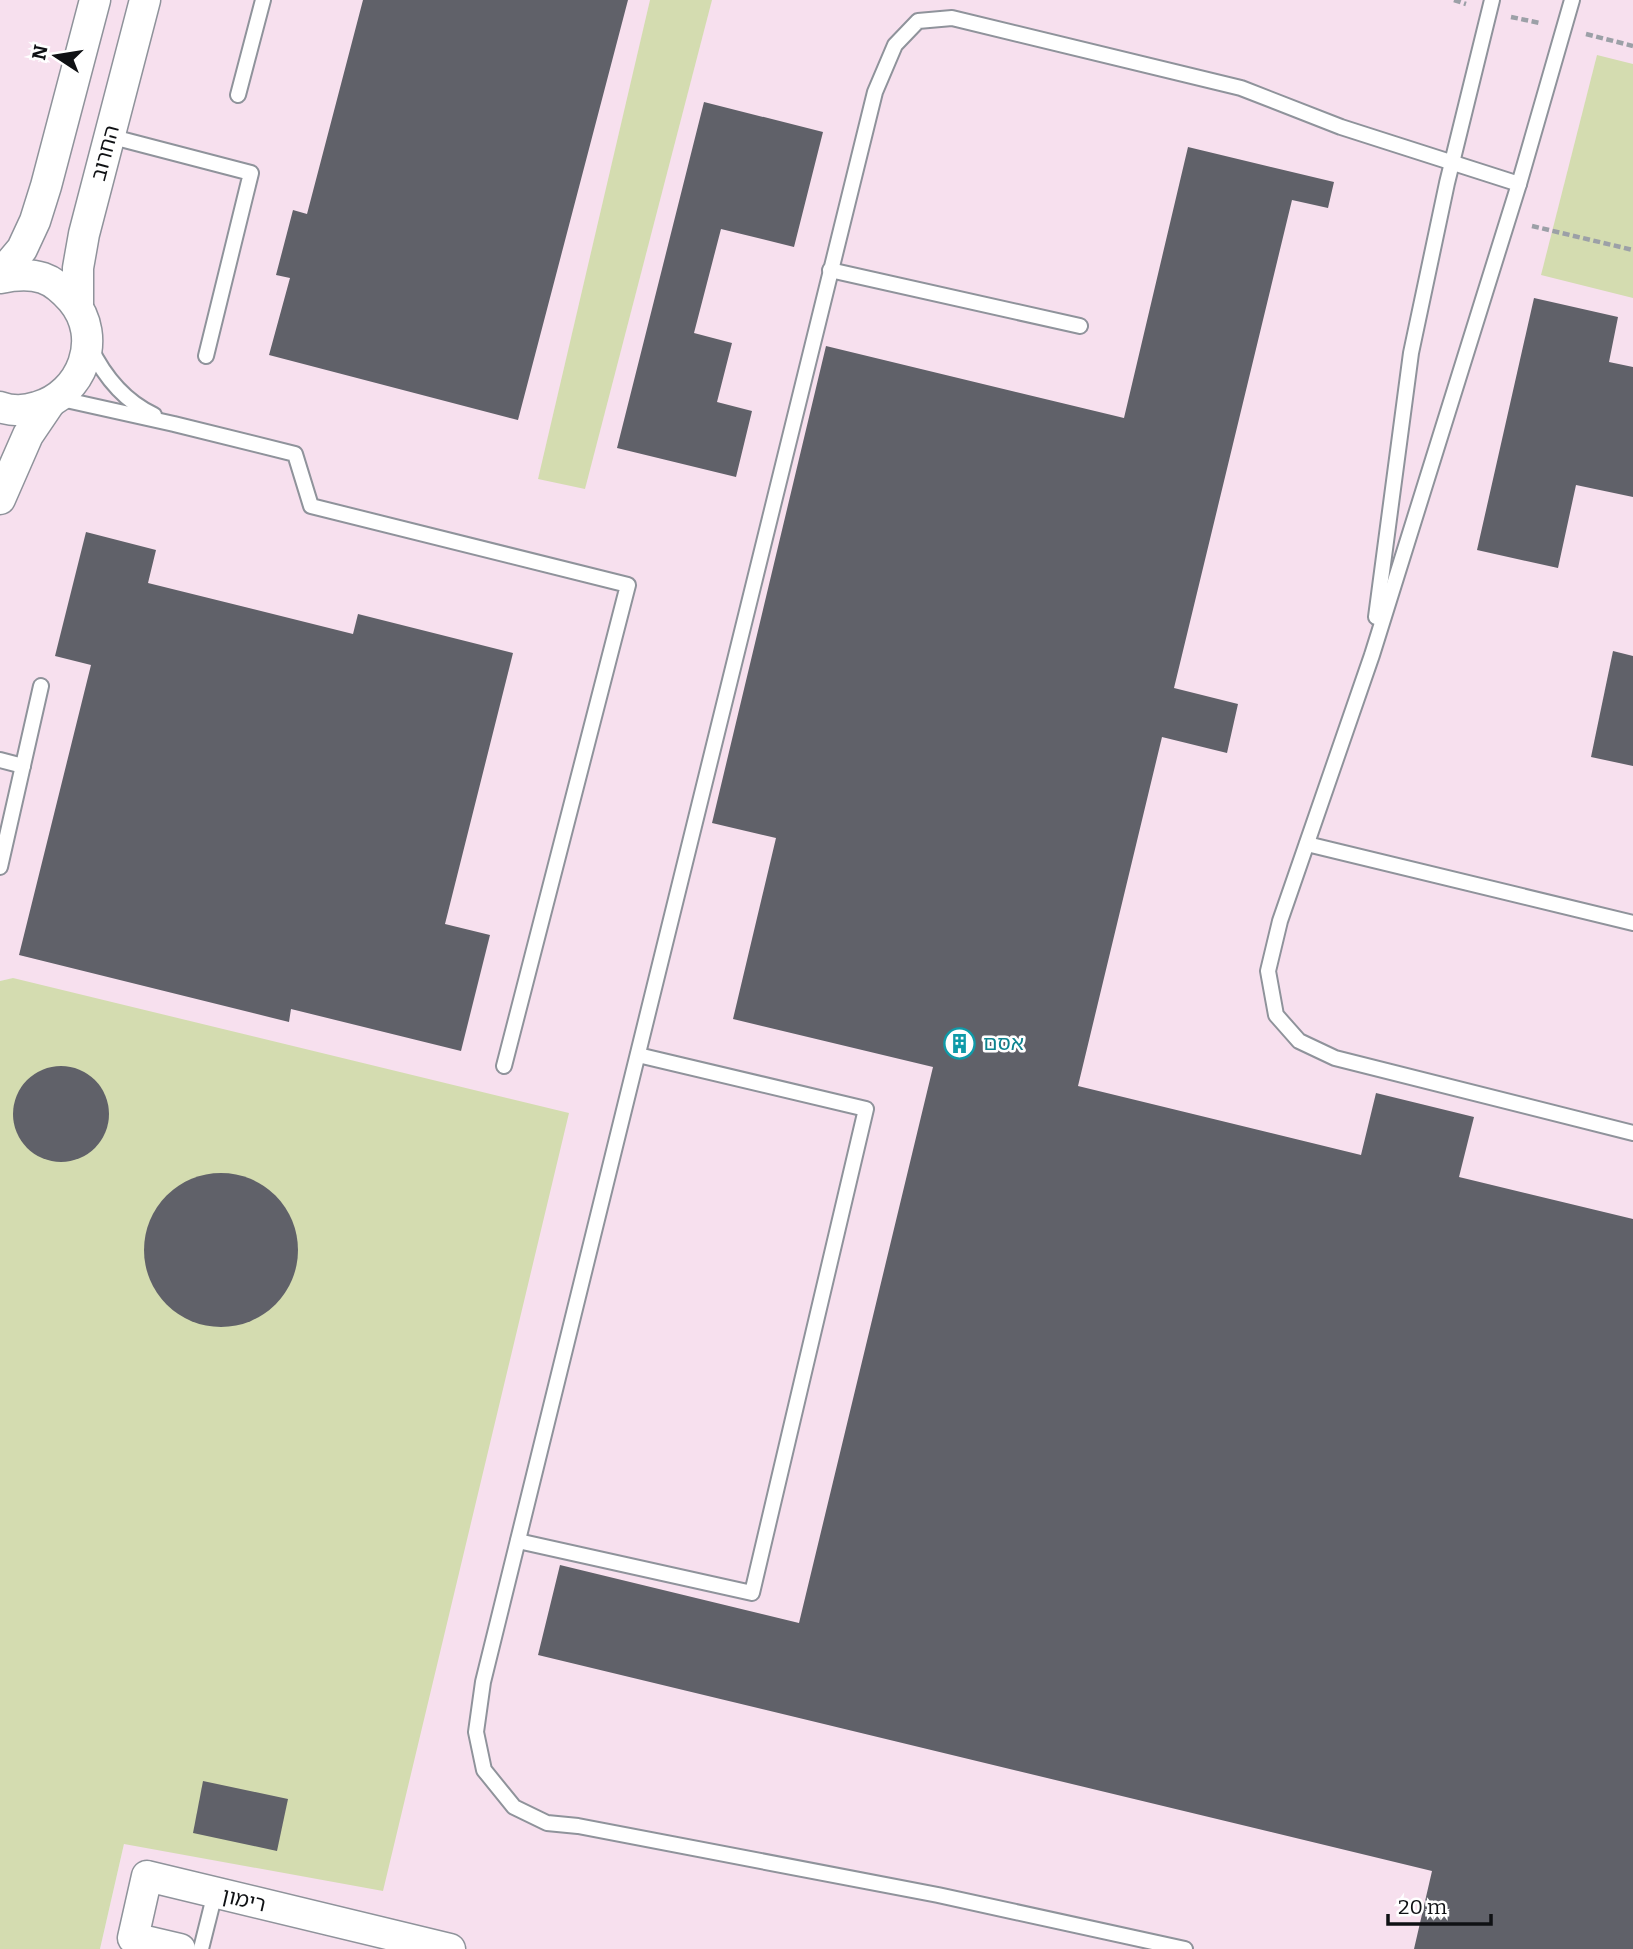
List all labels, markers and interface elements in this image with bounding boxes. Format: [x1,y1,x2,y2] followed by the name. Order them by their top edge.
[21,21,91,91] north arrow
[27,43,53,62] text: N
[85,122,125,184] street label: החרוב
[943,1026,977,1060] building icon: אסם
[983,1030,1024,1056] place label: אסם
[220,1882,268,1918] street label: רימון
[1388,1882,1491,1926] scale bar
[1398,1894,1447,1920] text: 20 m

